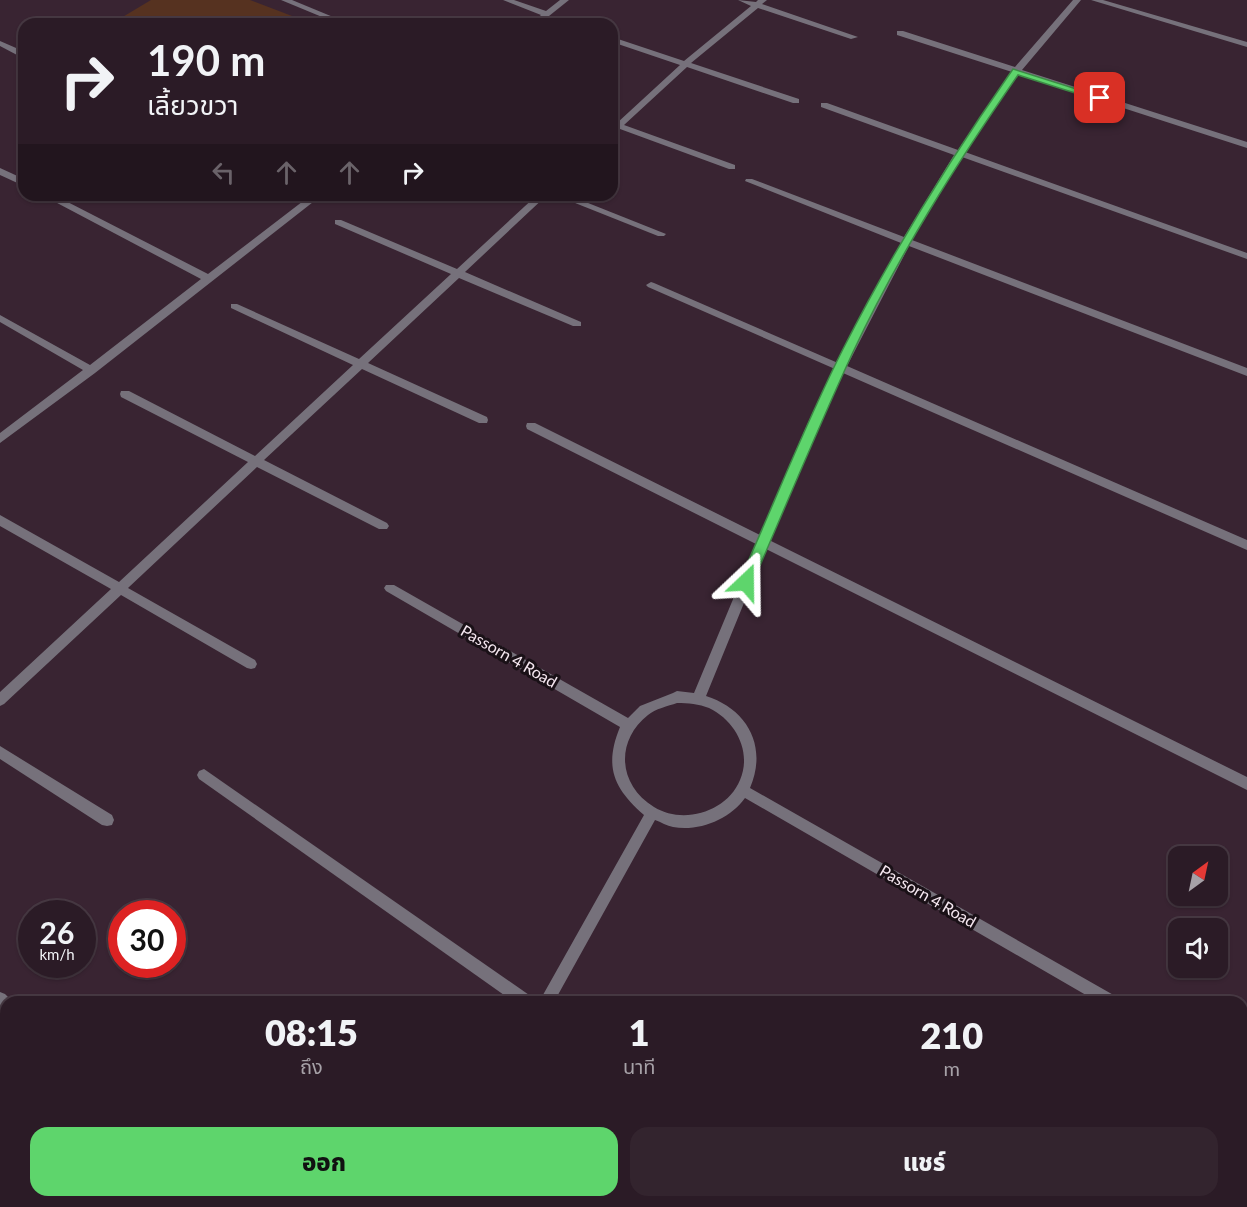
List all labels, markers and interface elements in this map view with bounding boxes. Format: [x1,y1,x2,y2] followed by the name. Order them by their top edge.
[147,35,265,85] text: 190 m
[48,42,126,120] icon: right
[1074,72,1125,123] pin
[1083,81,1116,114] icon: arrive
[147,88,238,121] text: เลี้ยวขวา
[207,156,240,189] icon: left
[270,156,303,189] icon: ahead
[333,156,366,189] icon: ahead
[396,156,429,189] icon: right
[714,550,778,614] position arrow
[458,620,561,691] street label: Passorn 4 Road
[1168,846,1228,906] north arrow
[1168,846,1228,978] map controls
[877,860,980,931] street label: Passorn 4 Road
[108,900,186,978] speed limit sign: 30
[40,914,74,950] text: 26
[1168,918,1228,978] button: sound
[39,945,75,963] text: km/h
[265,1010,358,1054] text: 08:15
[629,1010,650,1054] text: 1
[920,1013,983,1057] text: 210
[300,1054,323,1078] text: ถึง
[623,1054,655,1078] text: นาที
[943,1056,960,1080] text: m
[30,1127,618,1196] button: ออก
[630,1127,1218,1196] button: แชร์

